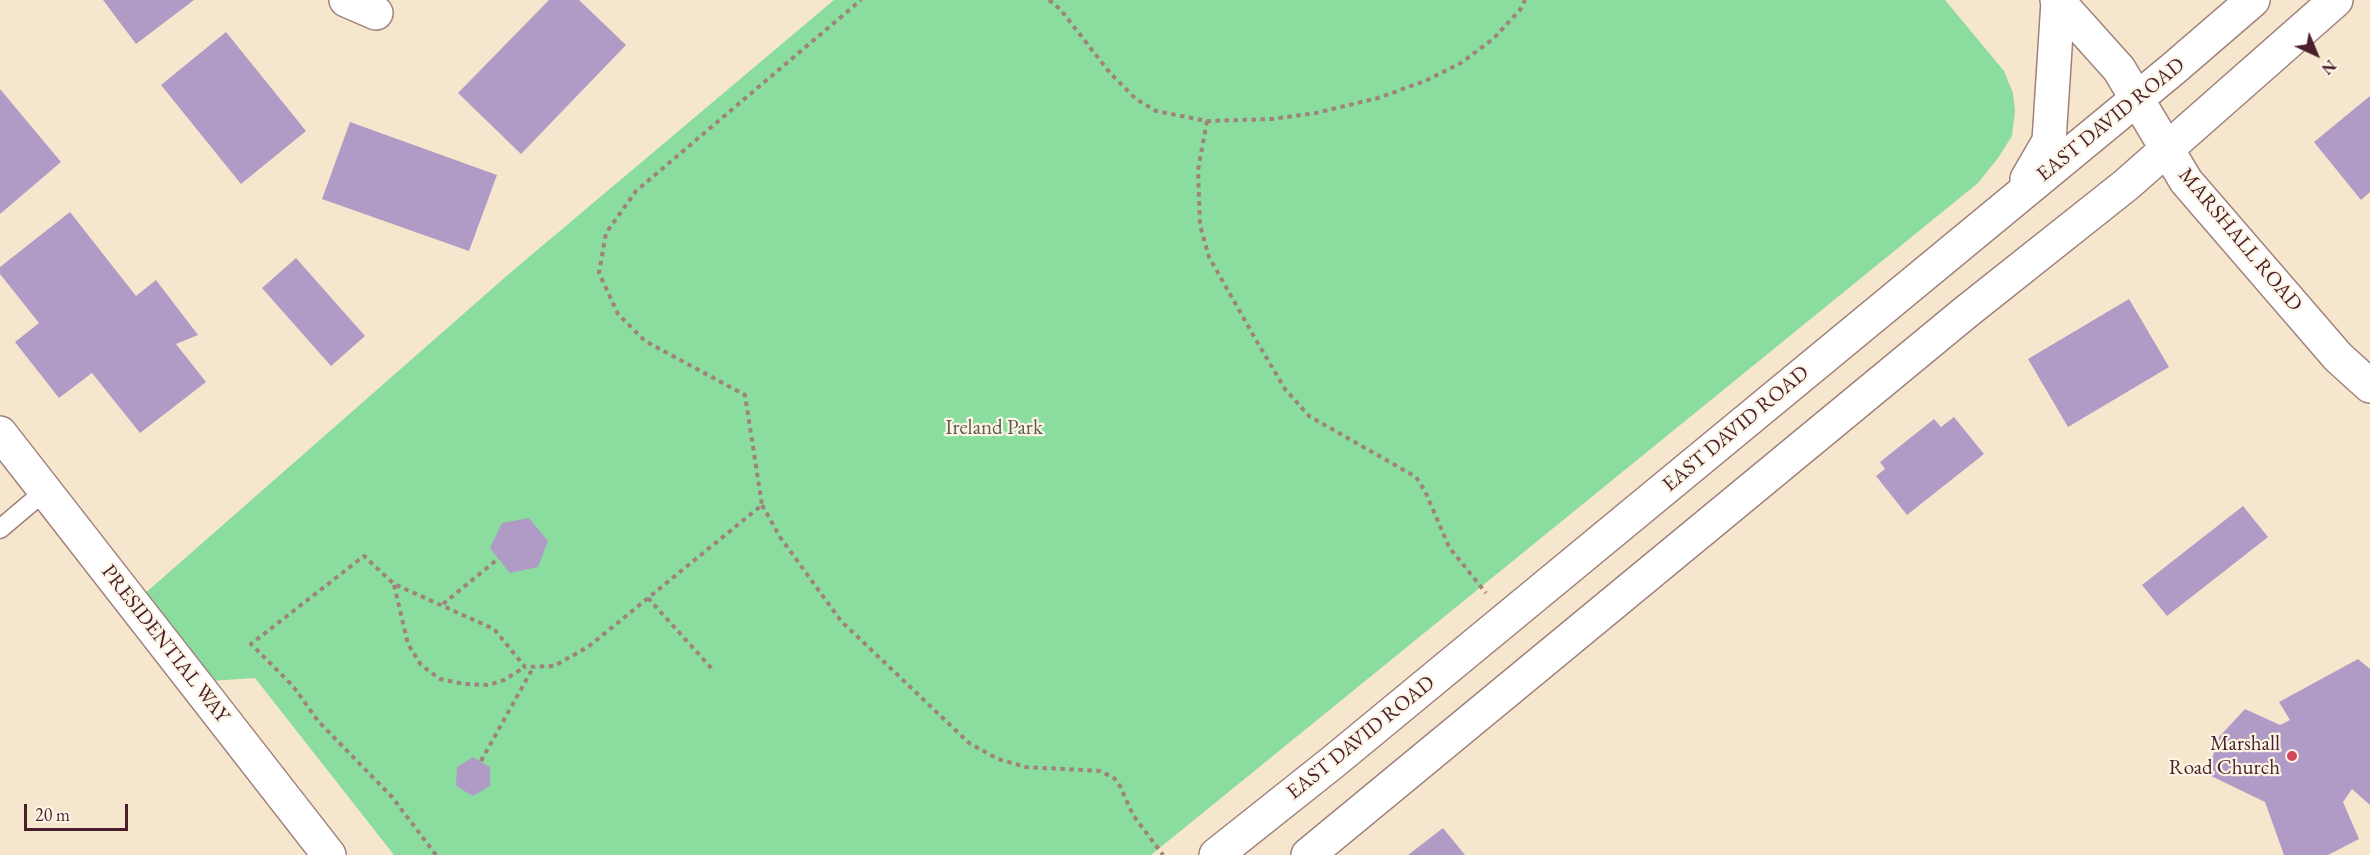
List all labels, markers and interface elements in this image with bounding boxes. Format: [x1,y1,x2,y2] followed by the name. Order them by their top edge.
[2286,24,2346,84] north arrow
[2032,53,2190,187] street label: EAST DAVID ROAD
[2317,55,2341,79] text: N
[2173,163,2307,317] street label: MARSHALL ROAD
[1658,360,1814,498] street label: EAST DAVID ROAD
[945,415,1043,441] park label: Ireland Park
[96,560,234,728] street label: PRESIDENTIAL WAY
[1282,671,1440,805] street label: EAST DAVID ROAD
[2169,731,2280,781] place label: Marshall Road Church
[2285,749,2299,763] marker: Marshall Road Church
[27,792,130,830] scale bar
[35,803,70,826] text: 20 m

